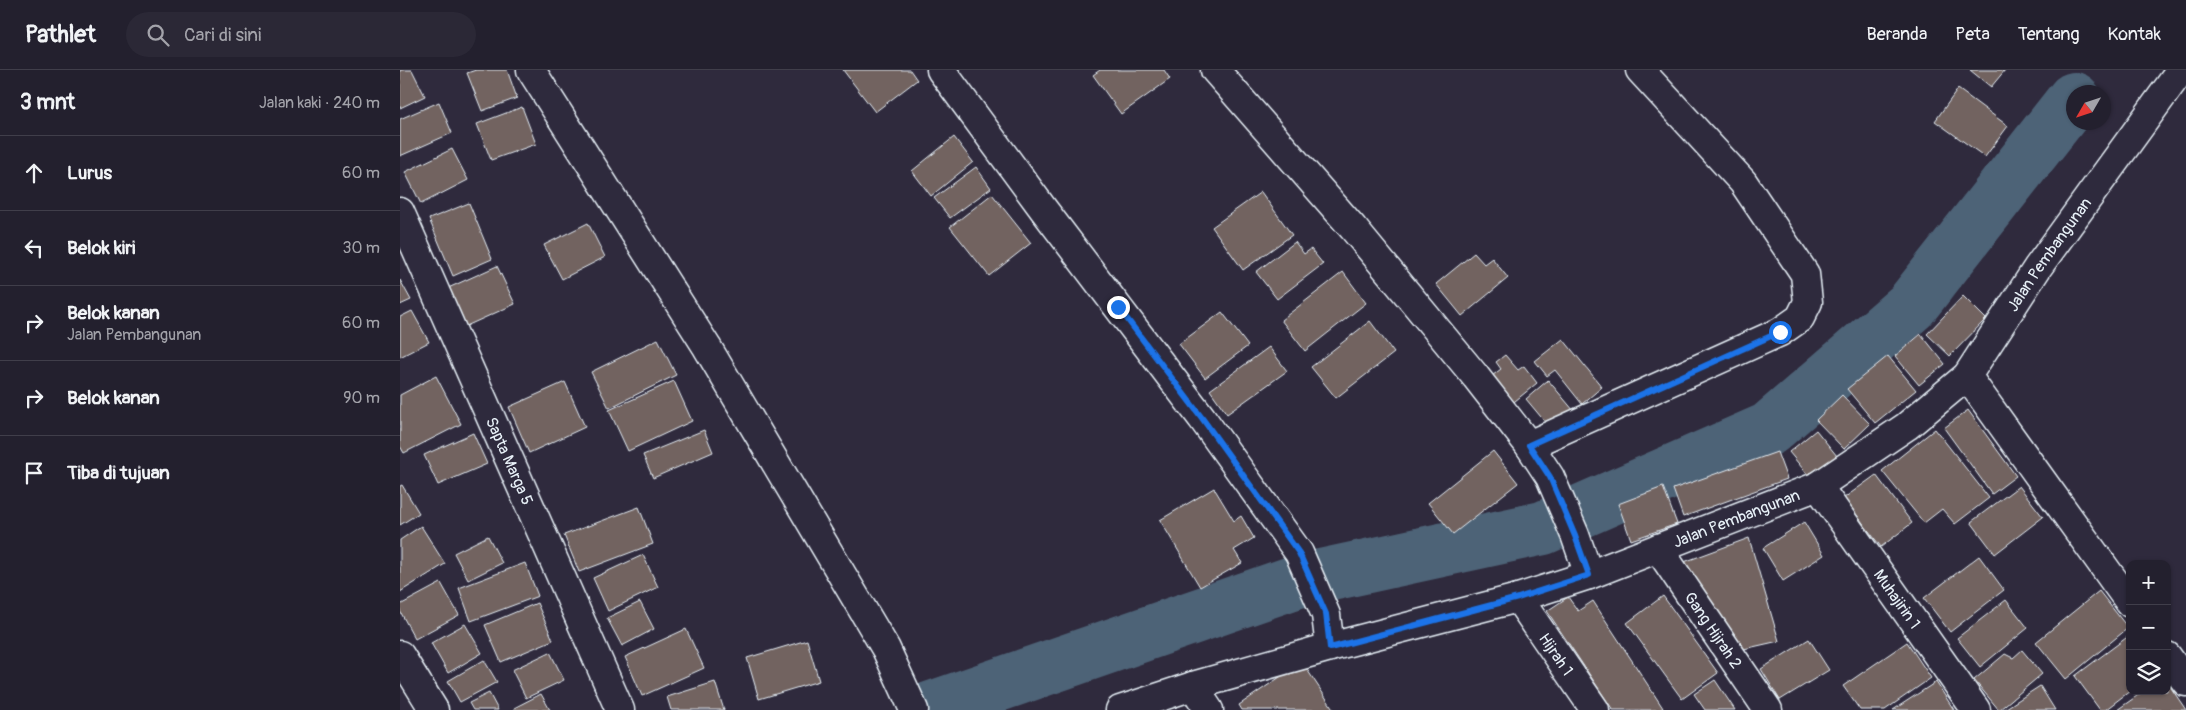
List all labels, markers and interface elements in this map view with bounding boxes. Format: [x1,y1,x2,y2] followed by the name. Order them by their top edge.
[126,12,476,57] search box
[25,20,96,49] text: Pathlet
[144,21,172,49] icon: search
[184,23,261,47] text: Cari di sini
[1867,23,1927,46] text: Beranda
[1955,23,1990,46] text: Peta
[2018,23,2080,46] text: Tentang
[2108,23,2161,46] text: Kontak
[2066,85,2111,130] north arrow
[20,89,75,116] text: 3 mnt
[259,93,380,113] text: Jalan kaki · 240 m
[20,159,48,187] icon: ahead
[67,161,112,185] text: Lurus
[342,163,380,183] text: 60 m
[2003,194,2096,315] street label: Jalan Pembangunan
[20,234,48,262] icon: left
[67,236,135,260] text: Belok kiri
[342,238,380,258] text: 30 m
[1107,296,1130,319] route end
[67,301,160,325] text: Belok kanan
[20,309,48,337] icon: right
[342,313,380,333] text: 60 m
[1769,321,1792,344] route start
[67,325,201,345] text: Jalan Pembangunan
[20,384,48,412] icon: right
[67,386,160,410] text: Belok kanan
[343,388,380,408] text: 90 m
[481,414,537,508] street label: Sapta Marga 5
[20,459,48,487] icon: arrive
[67,461,170,485] text: Tiba di tujuan
[1670,485,1803,552] street label: Jalan Pembangunan
[2126,560,2171,695] map controls
[2126,560,2171,605] button: +
[1869,566,1925,633] street label: Muhajirin 1
[1680,588,1746,673] street label: Gang Hijrah 2
[2126,605,2171,650] button: −
[1534,629,1577,680] street label: Hijrah 1
[2126,650,2171,695] button: layers

